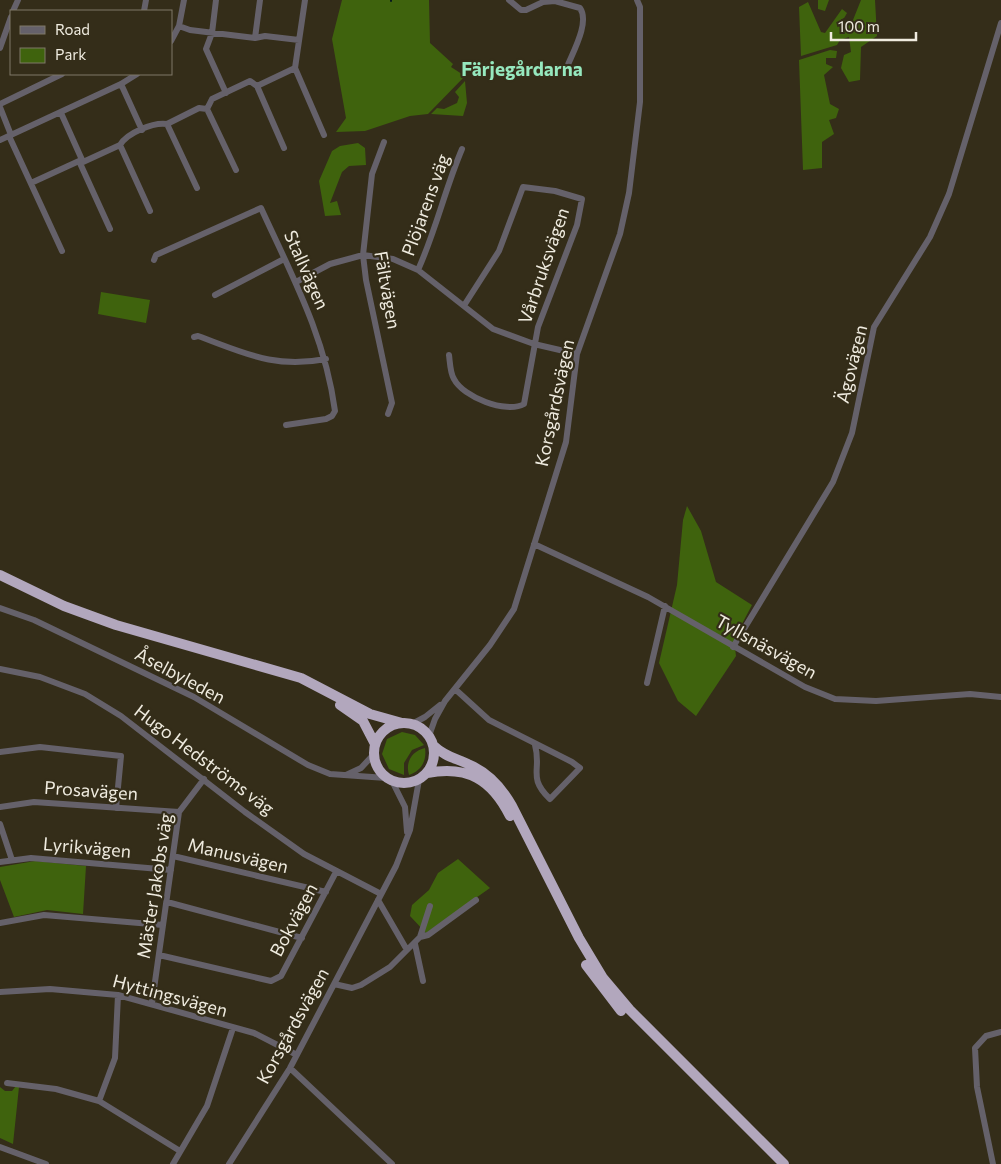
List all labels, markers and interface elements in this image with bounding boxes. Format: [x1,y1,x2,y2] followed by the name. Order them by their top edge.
[10,10,172,75] legend
[831,10,916,42] scale bar
[838,17,880,35] text: 100 m
[55,20,90,38] text: Road
[55,45,86,63] text: Park
[461,57,583,80] district label: Färjegårdarna
[396,150,454,259] street label: Plöjarens väg
[513,205,573,327] street label: Vårbruksvägen
[280,227,334,312] street label: Stallvägen
[370,249,406,331] street label: Fältvägen
[831,322,871,405] street label: Ägovägen
[530,337,578,468] street label: Korsgårdsvägen
[712,609,821,683] street label: Tyllsnäsvägen
[132,642,229,708] street label: Åselbyleden
[130,699,279,819] street label: Hugo Hedströms väg
[43,776,139,804] street label: Prosavägen
[132,811,176,960] street label: Mäster Jakobs väg
[42,832,132,862] street label: Lyrikvägen
[186,833,291,877] street label: Manusvägen
[265,879,322,960] street label: Bokvägen
[251,964,333,1087] street label: Korsgårdsvägen
[110,969,230,1021] street label: Hyttingsvägen

